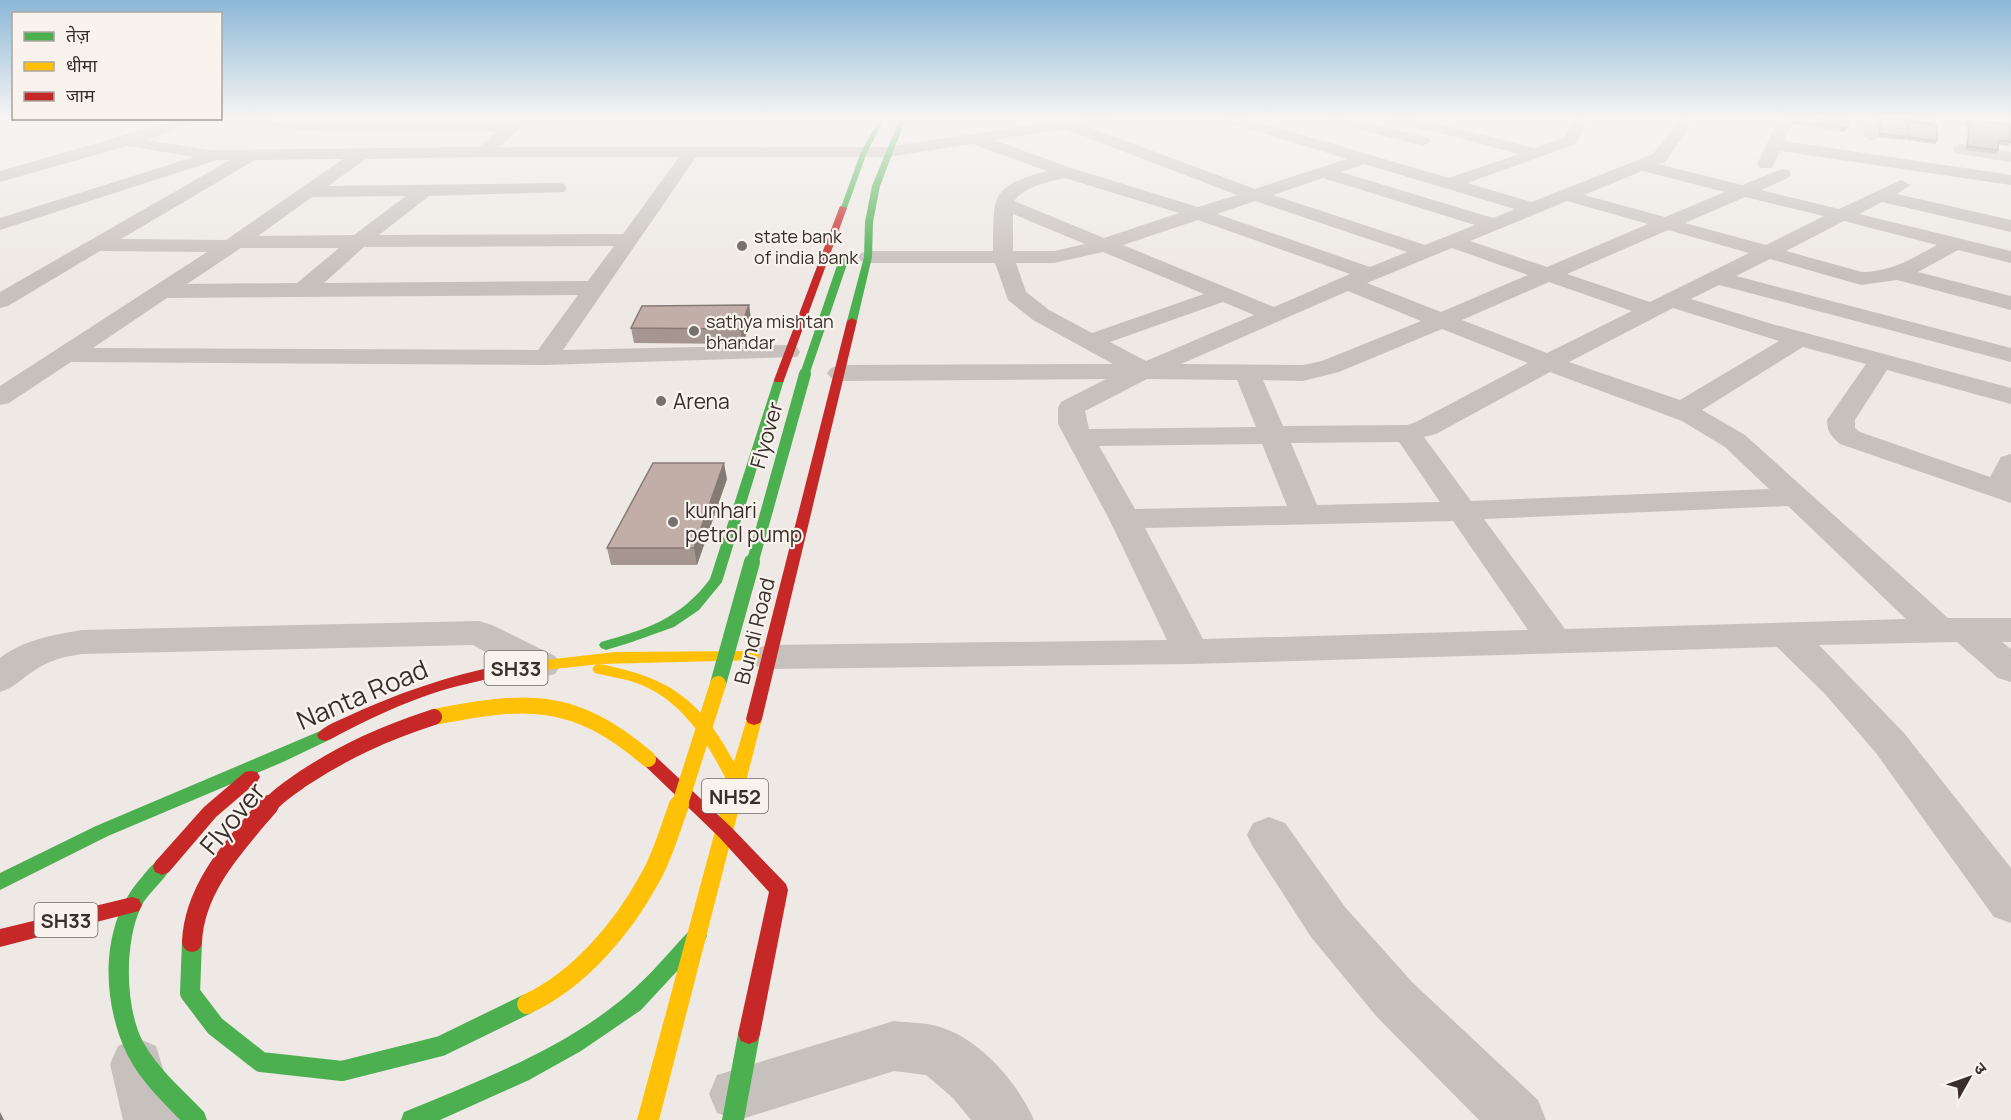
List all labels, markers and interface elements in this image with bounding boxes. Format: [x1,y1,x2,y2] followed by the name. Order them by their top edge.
[12,12,222,120] legend
[66,23,90,47] text: तेज़
[66,53,97,77] text: धीमा
[66,83,96,107] text: जाम
[754,224,859,269] place label: state bank of india bank
[735,239,749,253] marker: state bank of india bank
[706,309,834,354] place label: sathya mishtan bhandar
[687,324,701,338] marker: sathya mishtan bhandar
[673,387,730,415] place label: Arena
[654,394,668,408] marker: Arena
[743,398,789,472] street label: Flyover
[685,496,802,548] place label: kunhari petrol pump
[666,515,680,529] marker: kunhari petrol pump
[727,575,781,687] street label: Bundi Road
[291,650,433,738] street label: Nanta Road
[484,651,548,685] road number: SH33
[191,774,273,862] street label: Flyover
[702,779,768,813] road number: NH52
[34,903,98,937] road number: SH33
[1939,1048,1999,1108] north arrow
[1969,1058,1992,1079] text: उ

